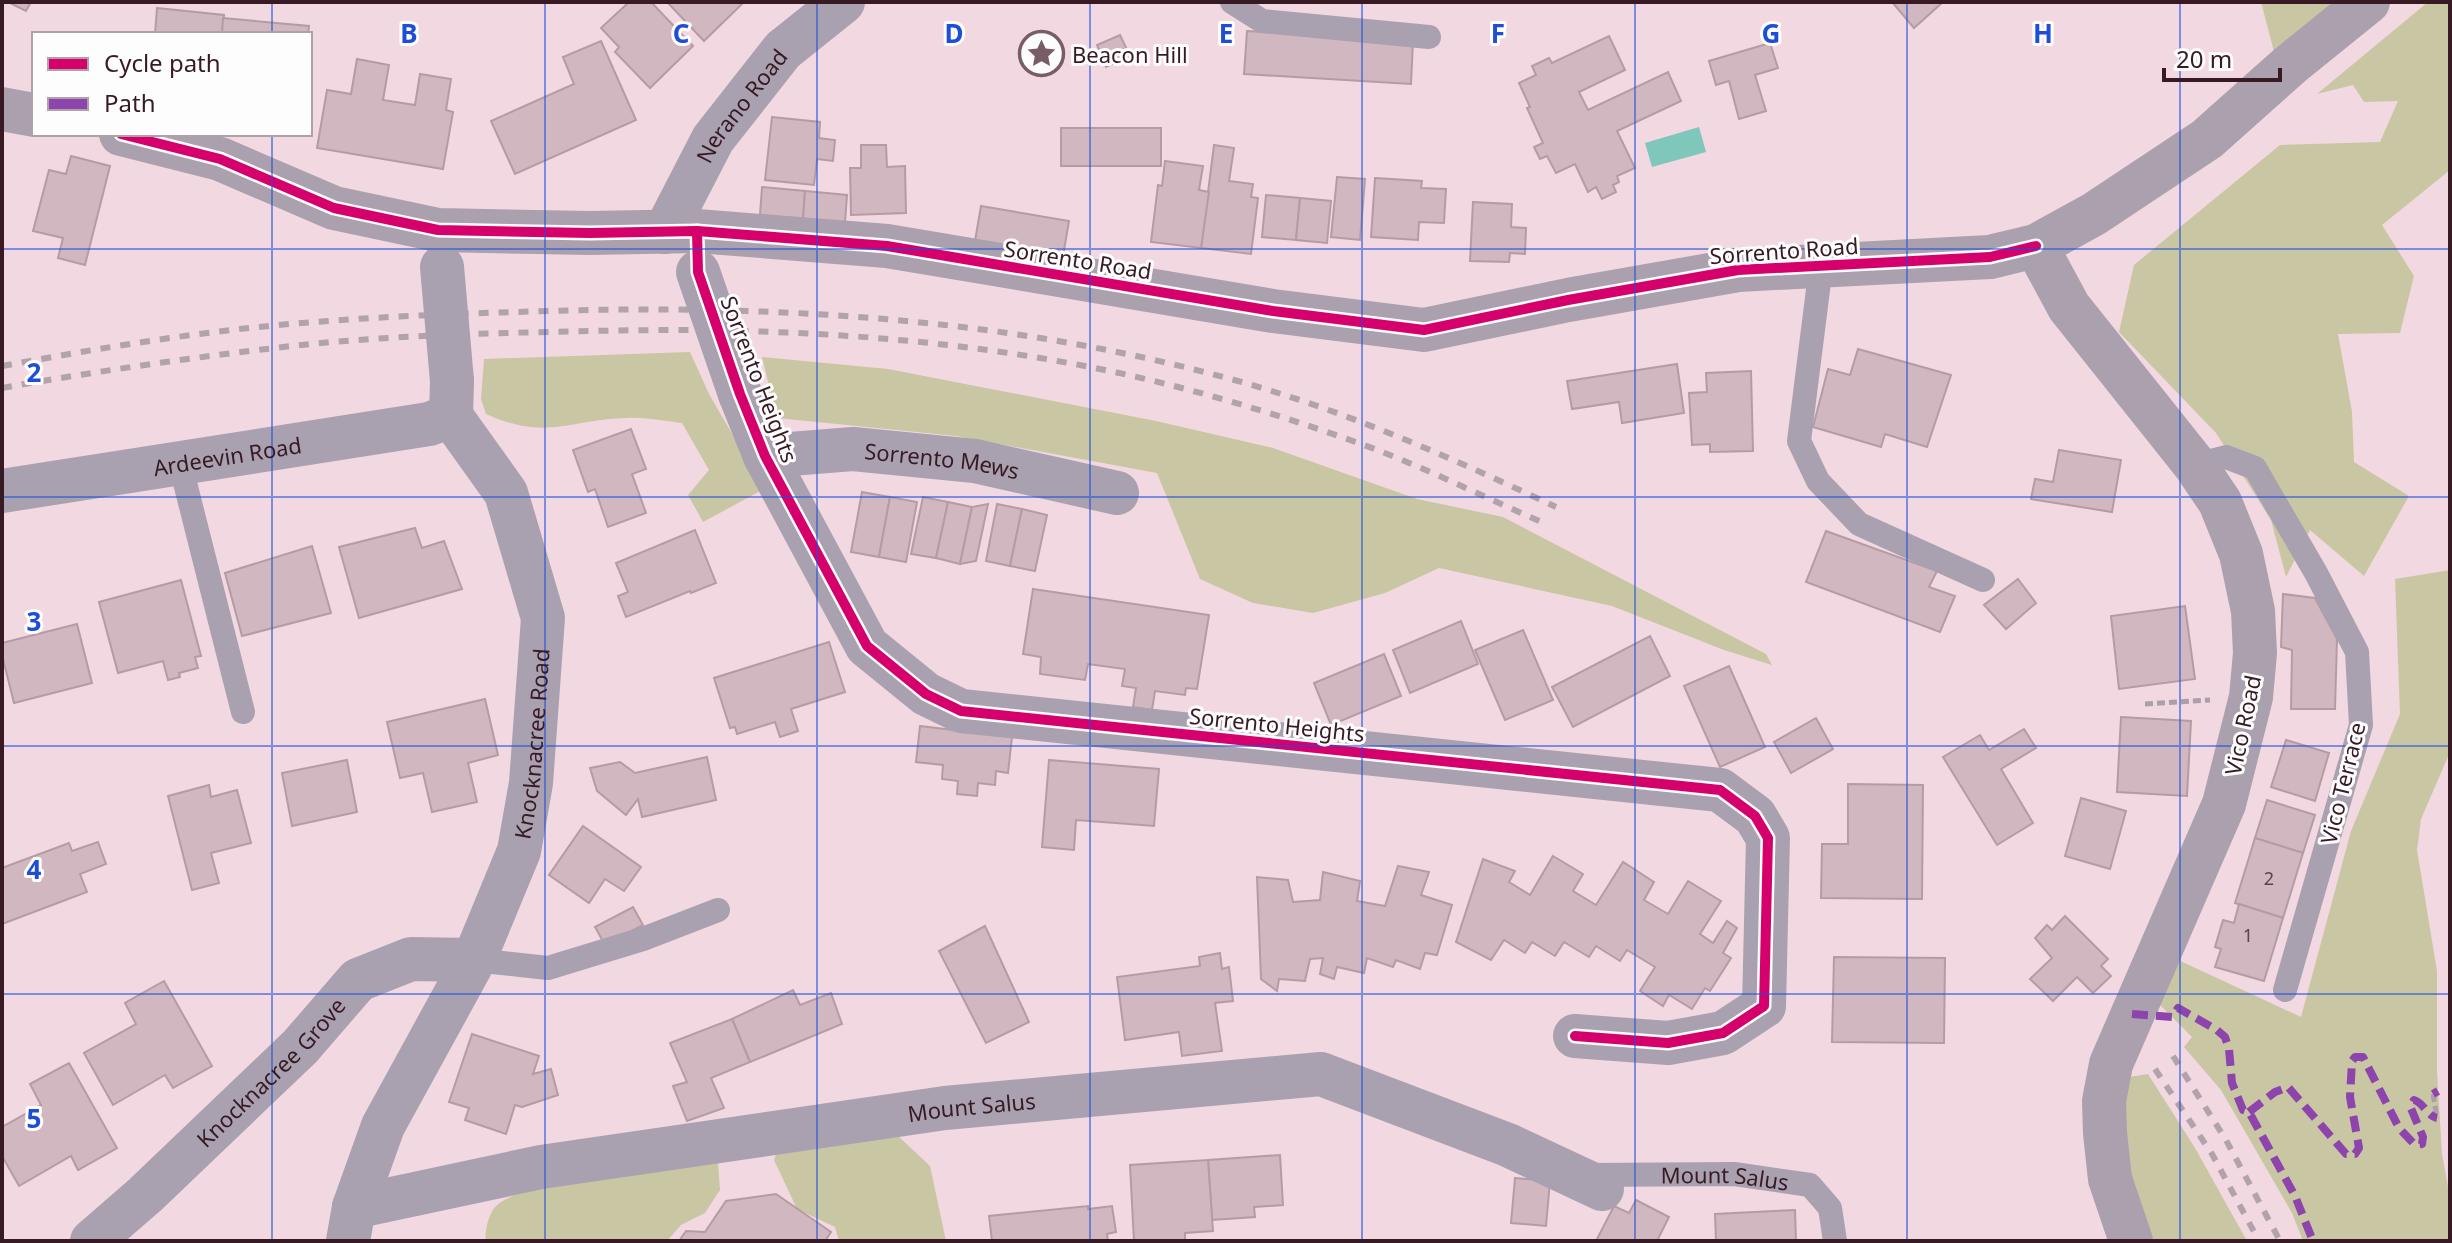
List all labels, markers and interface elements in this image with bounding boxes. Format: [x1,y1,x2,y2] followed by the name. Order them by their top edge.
[400,15,418,51] text: B
[673,15,689,51] text: C
[944,15,964,51] text: D
[1219,15,1233,51] text: E
[1491,15,1505,51] text: F
[1762,15,1780,51] text: G
[2033,15,2053,51] text: H
[1017,30,1065,78] place icon: Beacon Hill
[32,32,312,136] legend
[2164,32,2280,82] scale bar
[1072,39,1188,69] place label: Beacon Hill
[688,42,794,168] street label: Nerano Road
[2176,42,2232,75] text: 20 m
[104,46,221,79] text: Cycle path
[104,86,155,119] text: Path
[1709,230,1859,270] street label: Sorrento Road
[1002,233,1154,285] street label: Sorrento Road
[714,291,806,467] street label: Sorrento Heights
[27,354,42,390] text: 2
[151,429,304,482] street label: Ardeevin Road
[863,435,1022,486] street label: Sorrento Mews
[27,603,41,639] text: 3
[506,647,556,841] street label: Knocknacree Road
[2217,672,2267,778] street label: Vico Road
[1188,700,1366,748] street label: Sorrento Heights
[2312,719,2372,847] street label: Vico Terrace
[27,851,42,887] text: 4
[2264,866,2274,890] house number: 2
[2243,923,2253,947] house number: 1
[190,991,352,1153] street label: Knocknacree Grove
[905,1085,1037,1128] street label: Mount Salus
[27,1100,41,1136] text: 5
[1661,1159,1791,1197] street label: Mount Salus

